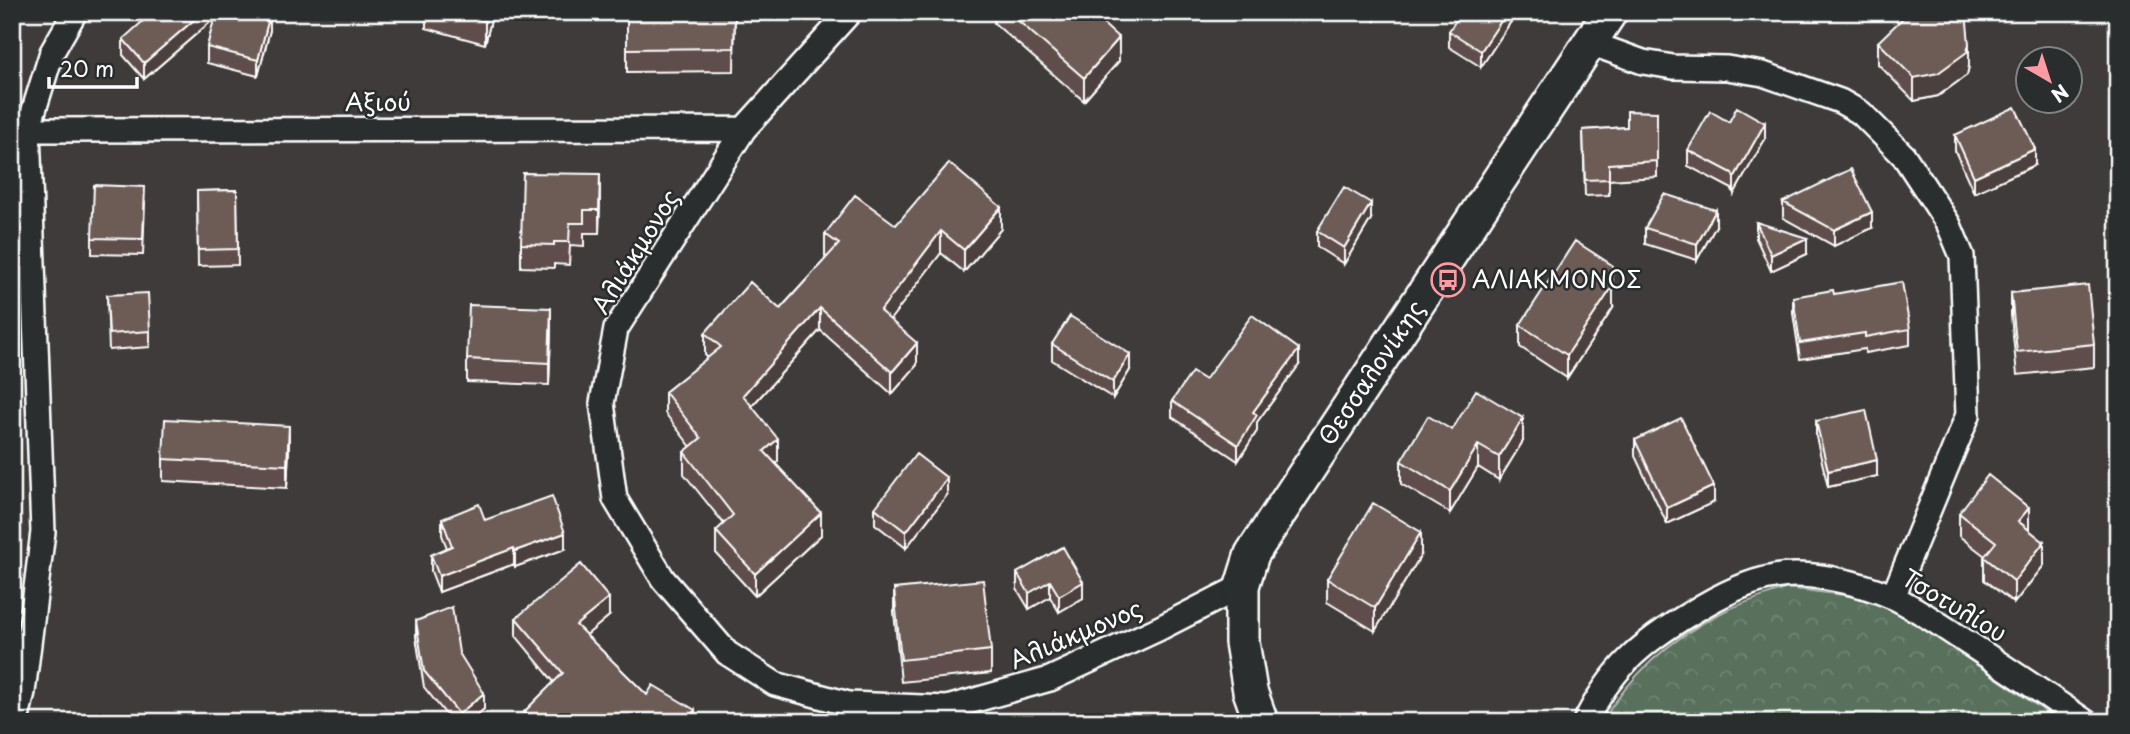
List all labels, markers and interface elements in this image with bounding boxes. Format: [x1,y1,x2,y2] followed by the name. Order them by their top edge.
[49,46,136,90] scale bar
[2014,46,2084,116] north arrow
[60,52,114,84] text: 20 m
[2046,78,2075,110] text: N
[345,83,411,119] street label: Αξιού
[582,182,687,320] street label: Αλιάκμονος
[1472,260,1641,296] place label: ΑΛΙΑΚΜΟΝΟΣ
[1429,261,1467,299] bus stop icon: ΑΛΙΑΚΜΟΝΟΣ
[1308,292,1432,452] street label: Θεσσαλονίκης
[1896,559,2014,650] street label: Τσοτυλίου
[1003,589,1147,677] street label: Αλιάκμονος

